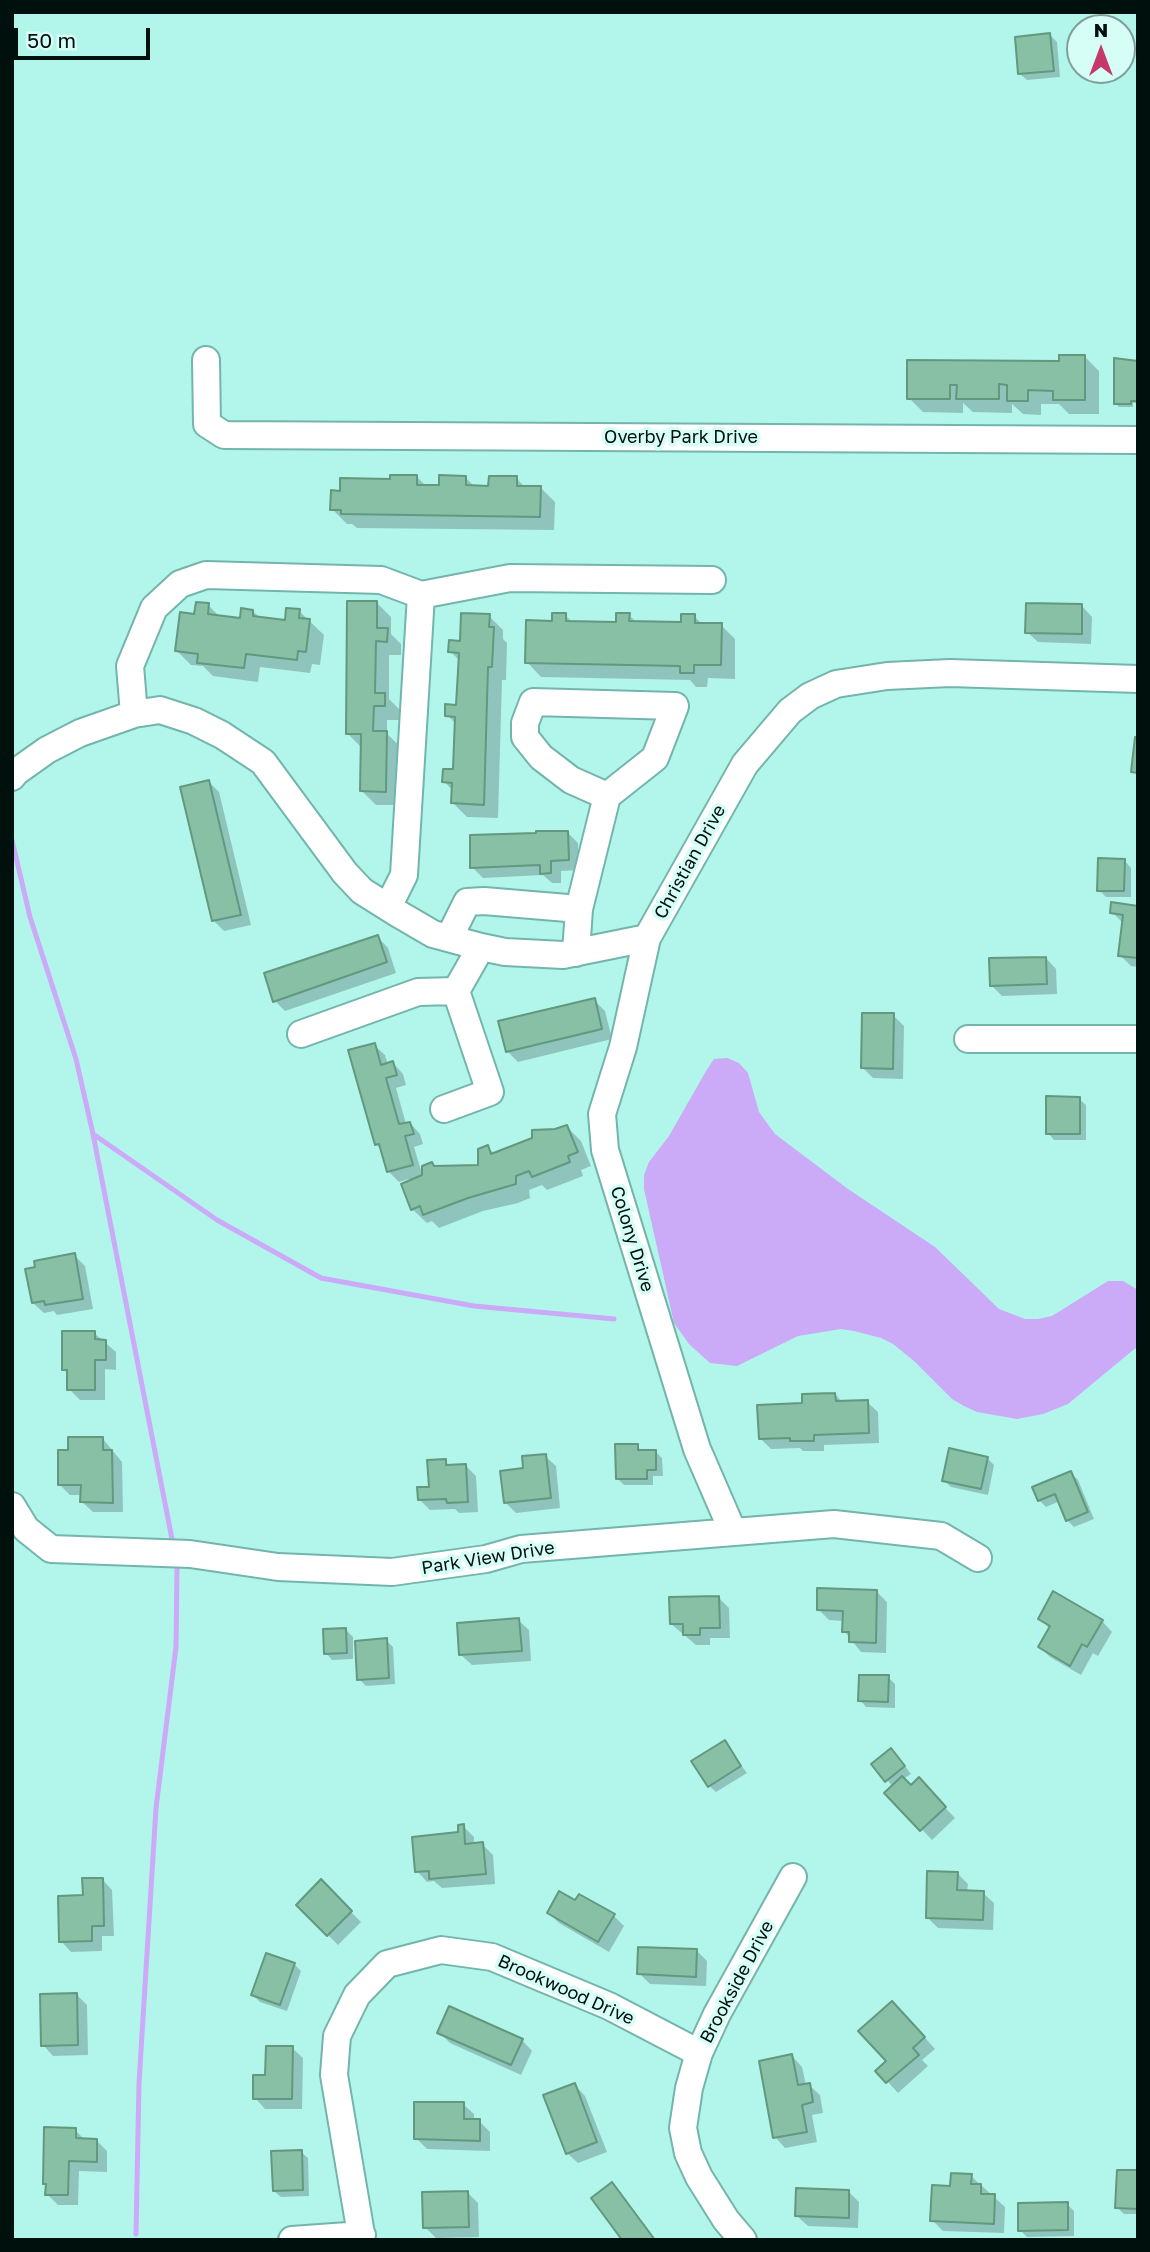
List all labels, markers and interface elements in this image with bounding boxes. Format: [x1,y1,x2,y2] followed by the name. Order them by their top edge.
[18,14,154,58] scale bar
[1066,14,1136,84] north arrow
[1094,18,1108,41] text: N
[27,27,76,53] text: 50 m
[604,426,758,448] street label: Overby Park Drive
[650,801,730,923] street label: Christian Drive
[606,1184,658,1294] street label: Colony Drive
[420,1537,556,1579] street label: Park View Drive
[696,1917,778,2047] street label: Brookside Drive
[494,1950,638,2030] street label: Brookwood Drive

